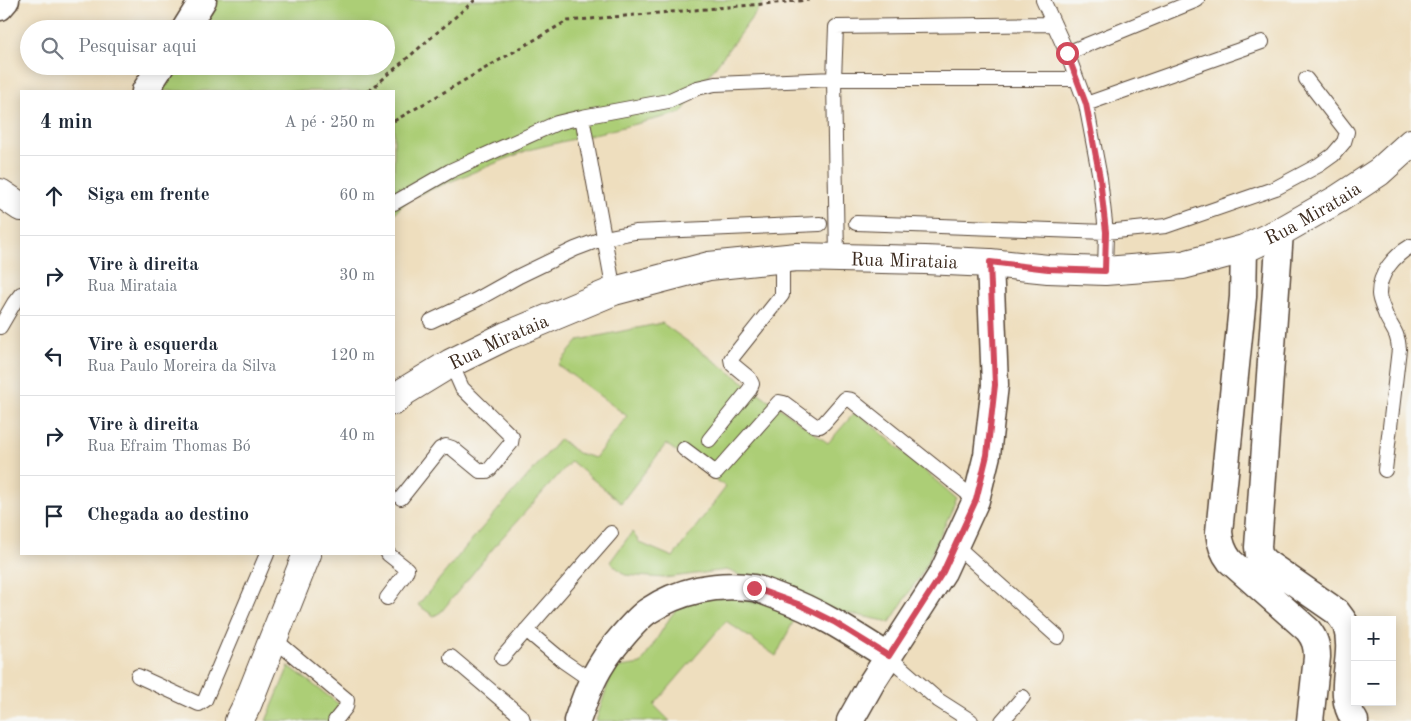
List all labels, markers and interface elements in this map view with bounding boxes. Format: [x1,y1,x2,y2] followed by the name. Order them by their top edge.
[20,20,395,75] search box
[38,34,66,62] icon: search
[78,38,197,57] text: Pesquisar aqui
[1056,42,1079,65] route start
[40,112,93,133] text: 4 min
[284,115,375,131] text: A pé · 250 m
[1263,179,1366,250] street label: Rua Mirataia
[40,182,68,210] icon: ahead
[87,186,210,205] text: Siga em frente
[339,188,375,204] text: 60 m
[850,251,959,274] street label: Rua Mirataia
[87,256,199,275] text: Vire à direita
[40,262,68,290] icon: right
[339,268,375,284] text: 30 m
[87,279,177,295] text: Rua Mirataia
[447,312,552,374] street label: Rua Mirataia
[87,336,218,355] text: Vire à esquerda
[40,342,68,370] icon: left
[330,348,375,364] text: 120 m
[87,359,276,375] text: Rua Paulo Moreira da Silva
[87,416,199,435] text: Vire à direita
[40,422,68,450] icon: right
[339,428,375,444] text: 40 m
[87,439,251,455] text: Rua Efraim Thomas Bó
[40,502,68,530] icon: arrive
[87,506,249,525] text: Chegada ao destino
[743,577,766,600] route end
[1351,616,1396,706] map controls
[1351,616,1396,661] button: +
[1351,661,1396,706] button: −

